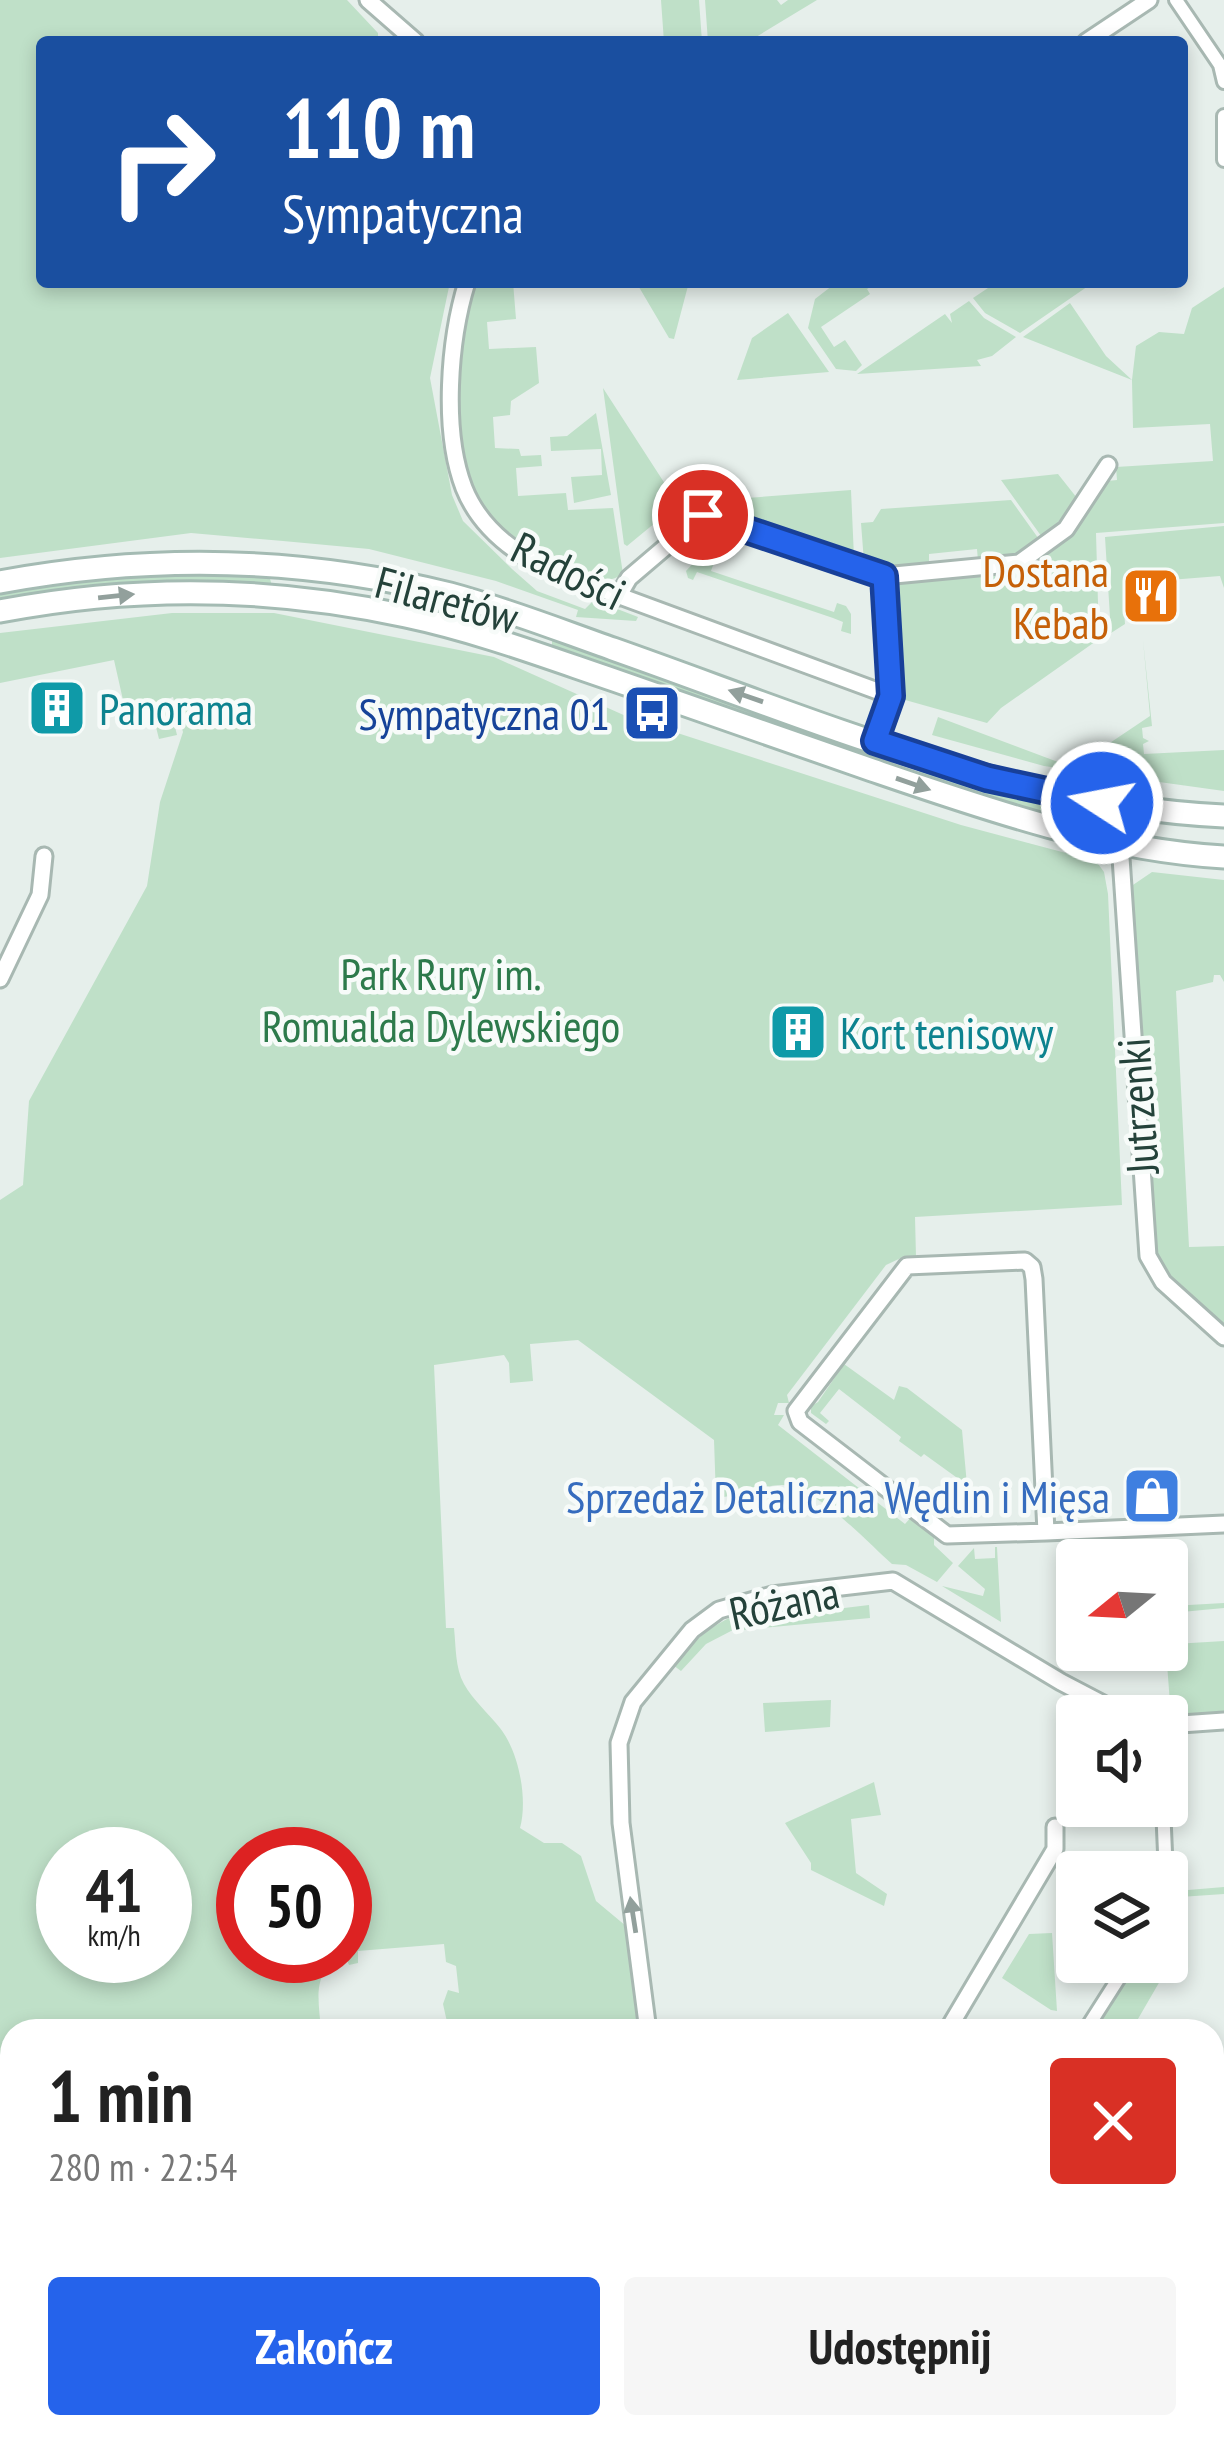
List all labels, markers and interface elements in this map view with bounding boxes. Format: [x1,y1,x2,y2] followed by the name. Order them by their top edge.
[282,72,475,181] text: 110 m
[84,84,240,240] icon: right
[282,178,524,248] text: Sympatyczna
[652,464,754,566] pin
[670,482,736,548] icon: arrive
[503,518,635,622] street label: Radości
[983,541,1109,651] place label: Dostana Kebab
[369,552,525,646] street label: Filaretów
[1120,565,1182,627] restaurant icon: Dostana Kebab
[98,586,135,605] one-way arrow
[26,677,88,739] building icon: Panorama
[99,679,253,737] place label: Panorama
[621,682,683,744] bus stop icon: Sympatyczna 01
[358,684,610,742] place label: Sympatyczna 01
[728,686,764,704] one-way arrow
[1039,740,1165,866] position arrow
[895,776,931,794] one-way arrow
[262,944,620,1054] park label: Park Rury im. Romualda Dylewskiego
[767,1001,829,1063] building icon: Kort tenisowy
[840,1003,1054,1061] place label: Kort tenisowy
[1103,1036,1171,1178] street label: Jutrzenki
[1121,1465,1183,1527] shop icon: Sprzedaż Detaliczna Wędlin i Mięsa
[566,1467,1110,1525] place label: Sprzedaż Detaliczna Wędlin i Mięsa
[1056,1539,1188,1671] north arrow
[1056,1539,1188,1983] map controls
[724,1562,844,1642] street label: Różana
[1056,1695,1188,1827] button: sound
[216,1827,372,1983] speed limit sign: 50
[85,1851,143,1929] text: 41
[1056,1851,1188,1983] button: layers
[623,1896,642,1933] one-way arrow
[87,1915,141,1954] text: km/h
[48,2049,193,2142] text: 1 min
[1050,2058,1176,2184] button: close
[48,2141,237,2192] text: 280 m · 22:54
[48,2277,600,2415] button: Zakończ
[624,2277,1176,2415] button: Udostępnij

